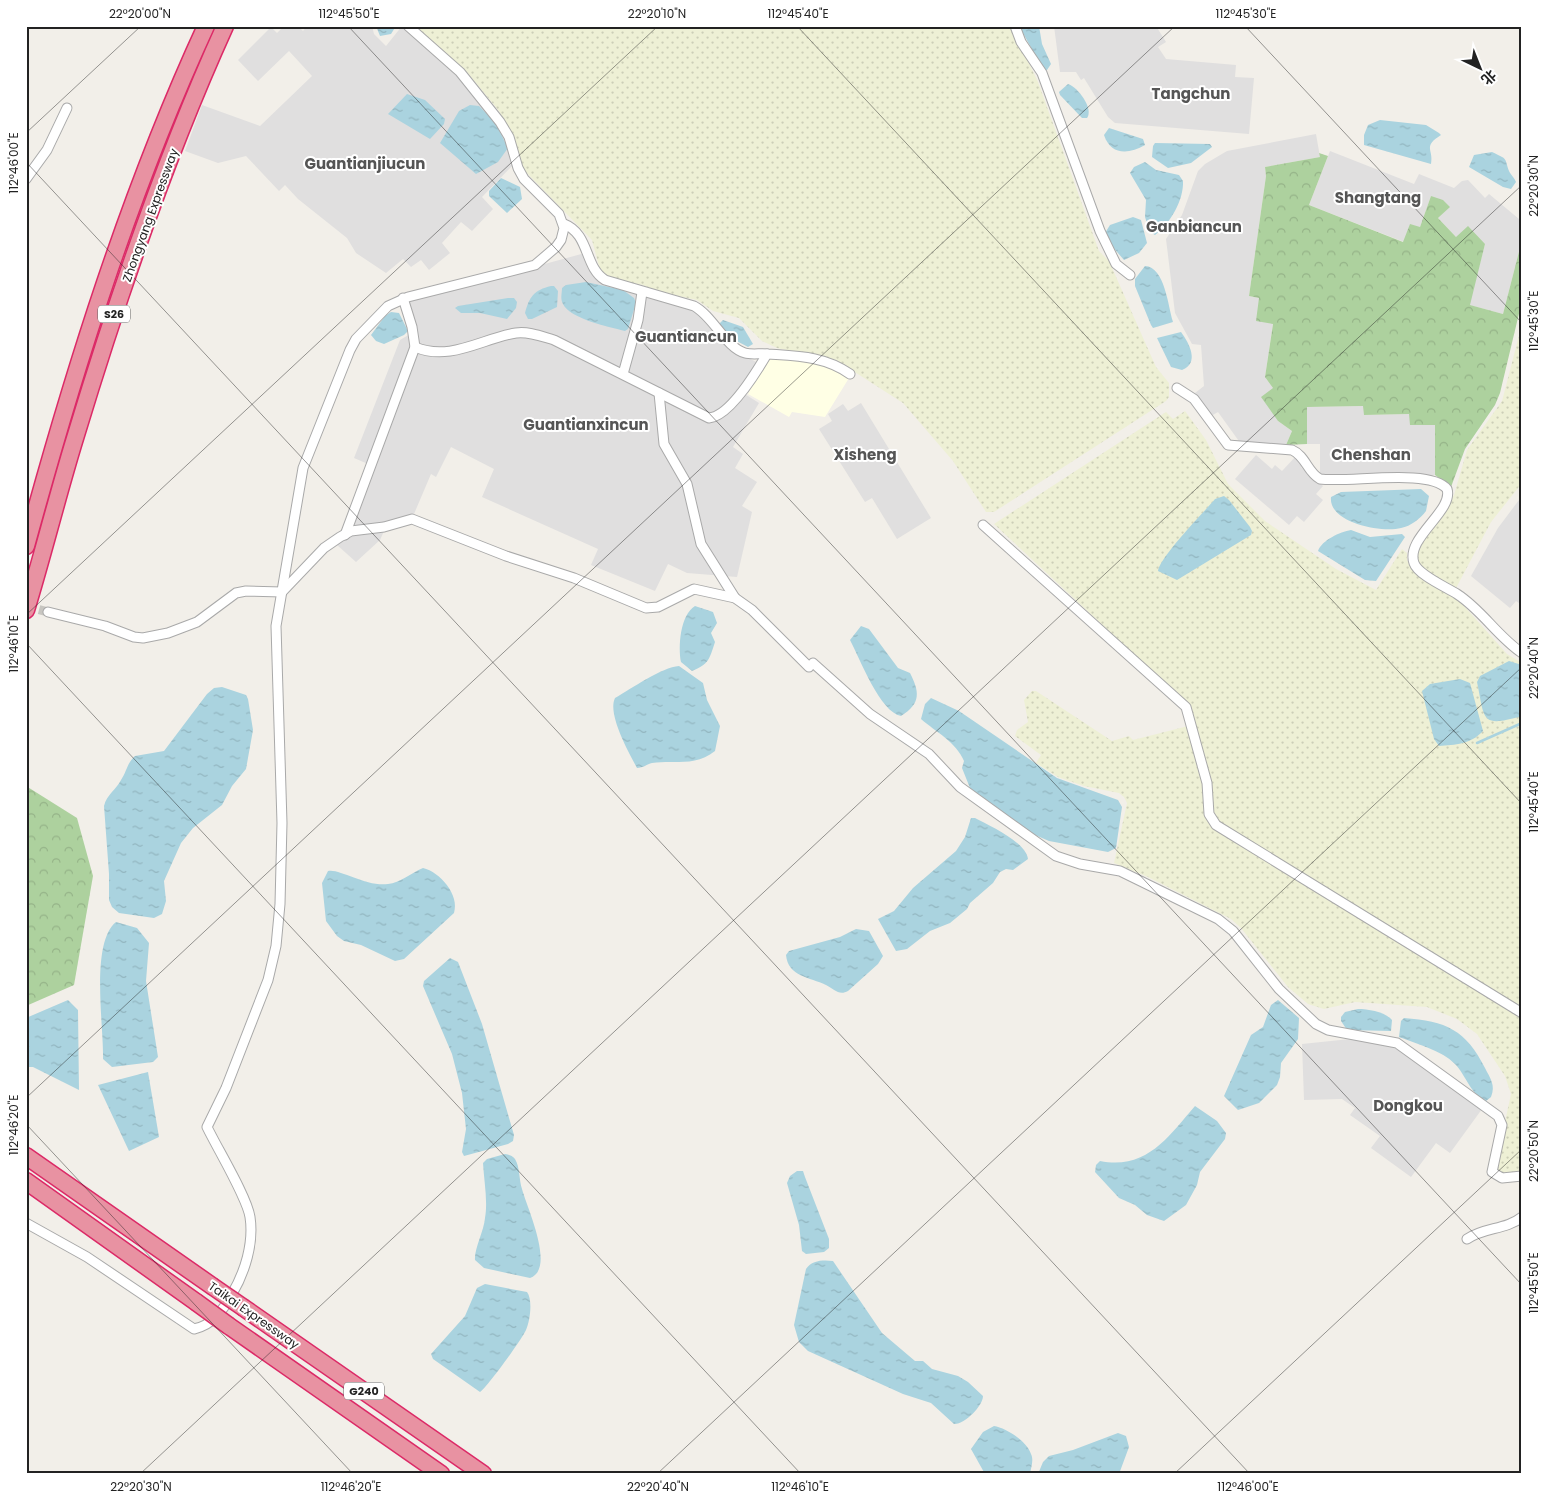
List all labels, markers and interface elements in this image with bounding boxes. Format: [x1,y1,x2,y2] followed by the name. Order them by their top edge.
[109,5,171,22] text: 22°20'00"N
[318,5,380,22] text: 112°45'50"E
[628,5,686,22] text: 22°20'10"N
[767,5,829,22] text: 112°45'40"E
[1216,5,1276,22] text: 112°45'30"E
[1456,42,1506,92] north arrow
[1477,65,1501,90] text: 北
[1152,83,1230,104] district label: Tangchun
[5,132,22,194] text: 112°46'00"E
[118,146,182,284] street label: Zhongyang Expressway
[305,153,425,174] district label: Guantianjiucun
[1525,155,1542,217] text: 22°20'30"N
[1335,187,1421,208] district label: Shangtang
[1146,216,1242,237] district label: Ganbiancun
[1525,291,1542,351] text: 112°45'30"E
[98,306,130,322] road number: S26
[635,326,737,347] district label: Guantiancun
[523,414,649,435] district label: Guantianxincun
[833,444,897,465] district label: Xisheng
[1331,444,1411,465] district label: Chenshan
[5,615,22,673] text: 112°46'10"E
[1525,637,1542,699] text: 22°20'40"N
[1525,771,1542,833] text: 112°45'40"E
[5,1095,22,1155] text: 112°46'20"E
[1373,1095,1443,1116] district label: Dongkou
[1525,1120,1542,1182] text: 22°20'50"N
[1525,1252,1542,1314] text: 112°45'50"E
[205,1277,303,1353] street label: Taikai Expressway
[344,1382,384,1400] road number: G240
[110,1478,172,1495] text: 22°20'30"N
[321,1478,381,1495] text: 112°46'20"E
[627,1478,689,1495] text: 22°20'40"N
[771,1478,829,1495] text: 112°46'10"E
[1217,1478,1279,1495] text: 112°46'00"E

